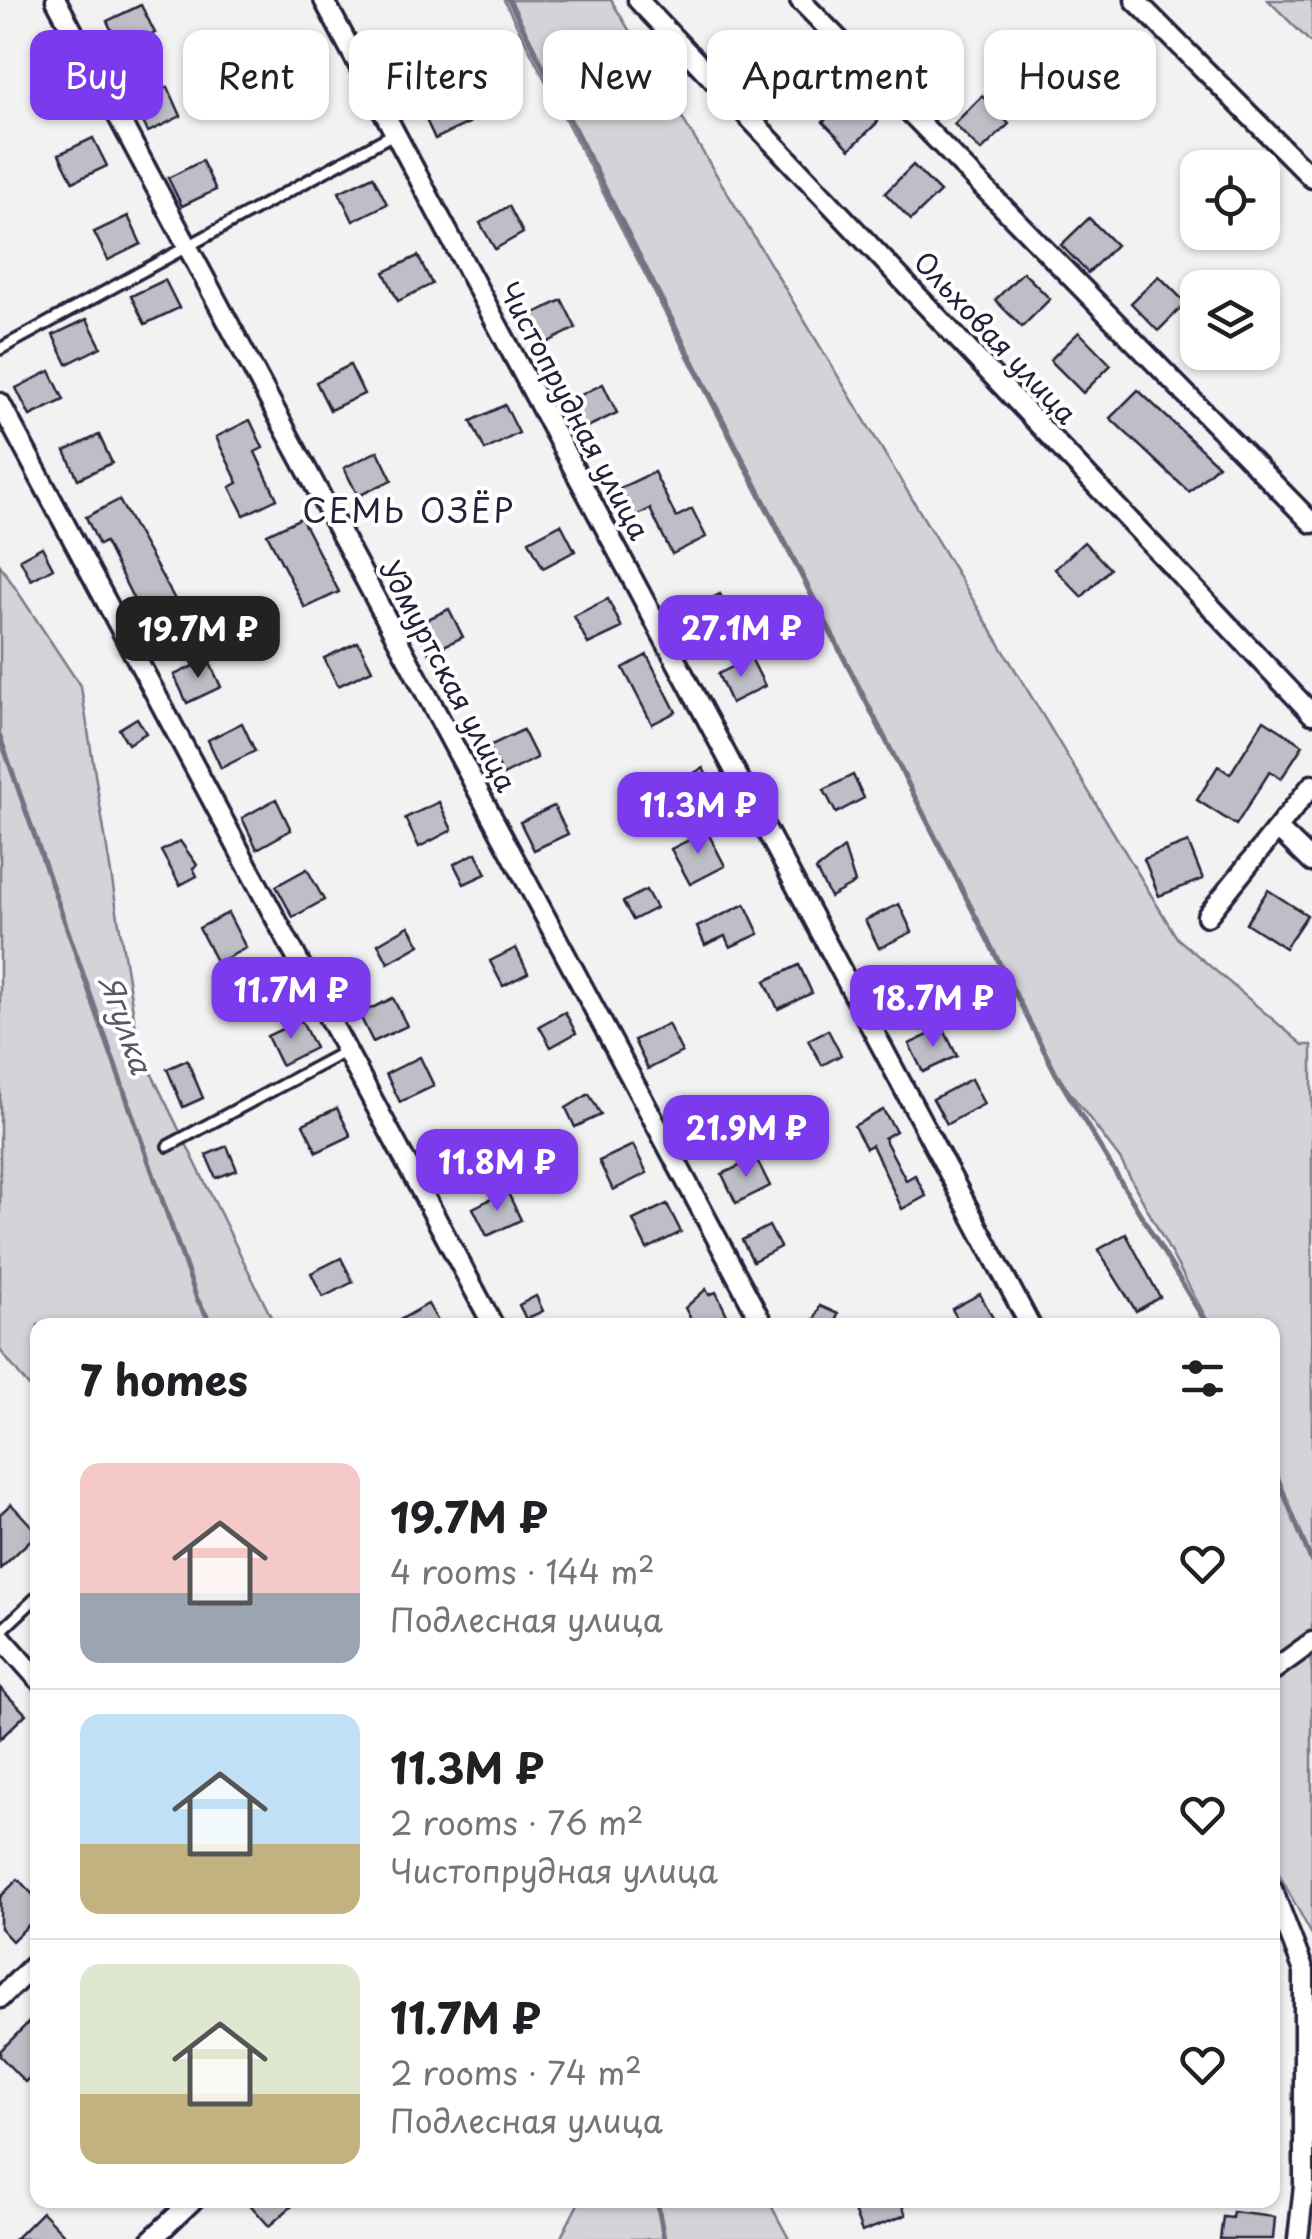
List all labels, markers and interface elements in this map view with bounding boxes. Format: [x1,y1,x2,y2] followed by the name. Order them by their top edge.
[30,30,163,120] chip: Buy
[183,30,329,120] chip: Rent
[349,30,523,120] chip: Filters
[543,30,687,120] chip: New
[707,30,964,120] chip: Apartment
[984,30,1156,120] chip: House
[1180,150,1280,370] map controls
[1180,150,1280,250] button: locate
[904,241,1088,433] street label: Ольховая улица
[1180,270,1280,370] button: layers
[489,273,662,547] street label: Чистопрудная улица
[302,486,516,534] district label: СЕМЬ ОЗЁР
[370,552,529,799] street label: Удмуртская улица
[649,595,833,680] pin: 27.1M ₽
[106,596,290,681] pin: 19.7M ₽
[680,603,802,651] text: 27.1M ₽
[138,604,258,652] text: 19.7M ₽
[606,772,790,857] pin: 11.3M ₽
[639,780,757,828] text: 11.3M ₽
[199,957,383,1042] pin: 11.7M ₽
[234,965,348,1013] text: 11.7M ₽
[841,965,1025,1050] pin: 18.7M ₽
[90,969,166,1081] water label: Ягулка
[872,973,994,1021] text: 18.7M ₽
[654,1095,838,1180] pin: 21.9M ₽
[685,1103,807,1151] text: 21.9M ₽
[405,1129,589,1214] pin: 11.8M ₽
[438,1137,556,1185] text: 11.8M ₽
[80,1347,248,1410] text: 7 homes
[1175,1351,1230,1406] icon: filters
[390,1484,548,1547] text: 19.7M ₽
[160,1503,280,1623] icon: home
[1175,1536,1230,1591] icon: heart
[390,1547,655,1595] text: 4 rooms · 144 m²
[390,1595,663,1643] text: Подлесная улица
[390,1735,544,1798] text: 11.3M ₽
[160,1754,280,1874] icon: home
[1175,1787,1230,1842] icon: heart
[390,1798,644,1846] text: 2 rooms · 76 m²
[390,1846,718,1894] text: Чистопрудная улица
[390,1985,541,2048] text: 11.7M ₽
[160,2004,280,2124] icon: home
[1175,2037,1230,2092] icon: heart
[390,2048,642,2096] text: 2 rooms · 74 m²
[390,2096,663,2144] text: Подлесная улица

